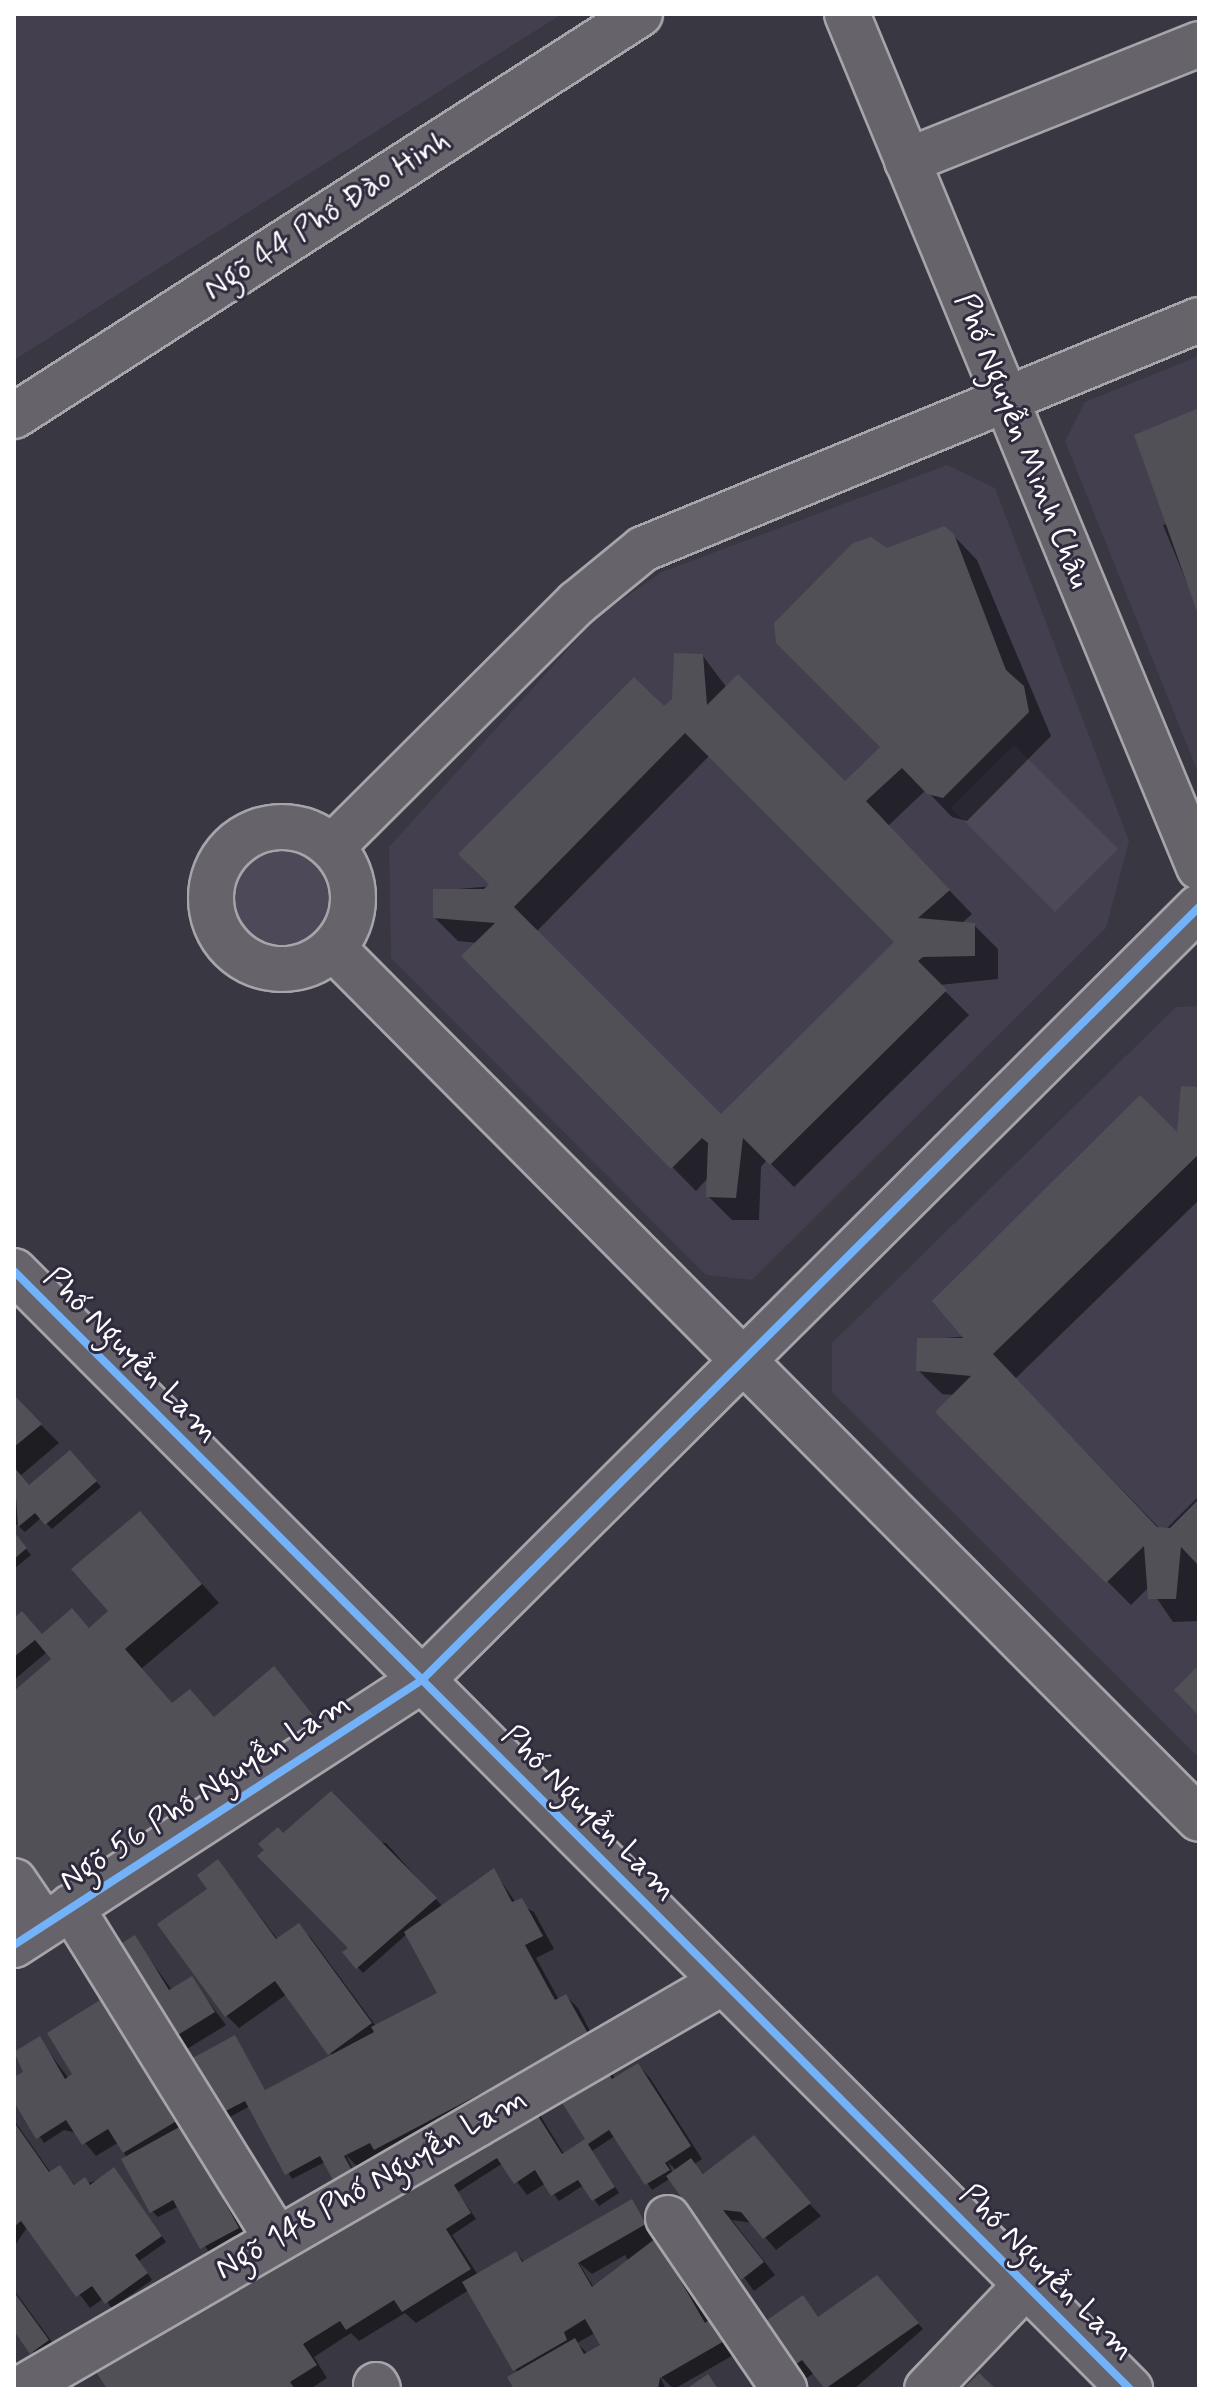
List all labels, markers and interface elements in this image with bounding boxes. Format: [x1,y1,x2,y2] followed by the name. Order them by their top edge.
[197,121,457,309] street label: Ngõ 44 Phố Đào Hinh
[946,290,1098,592] street label: Phố Nguyễn Minh Châu
[36,1260,226,1450] street label: Phố Nguyễn Lam
[53,1684,357,1900] street label: Ngõ 56 Phố Nguyễn Lam
[494,1718,684,1908] street label: Phố Nguyễn Lam
[209,2080,533,2288] street label: Ngõ 148 Phố Nguyễn Lam
[952,2177,1142,2367] street label: Phố Nguyễn Lam

